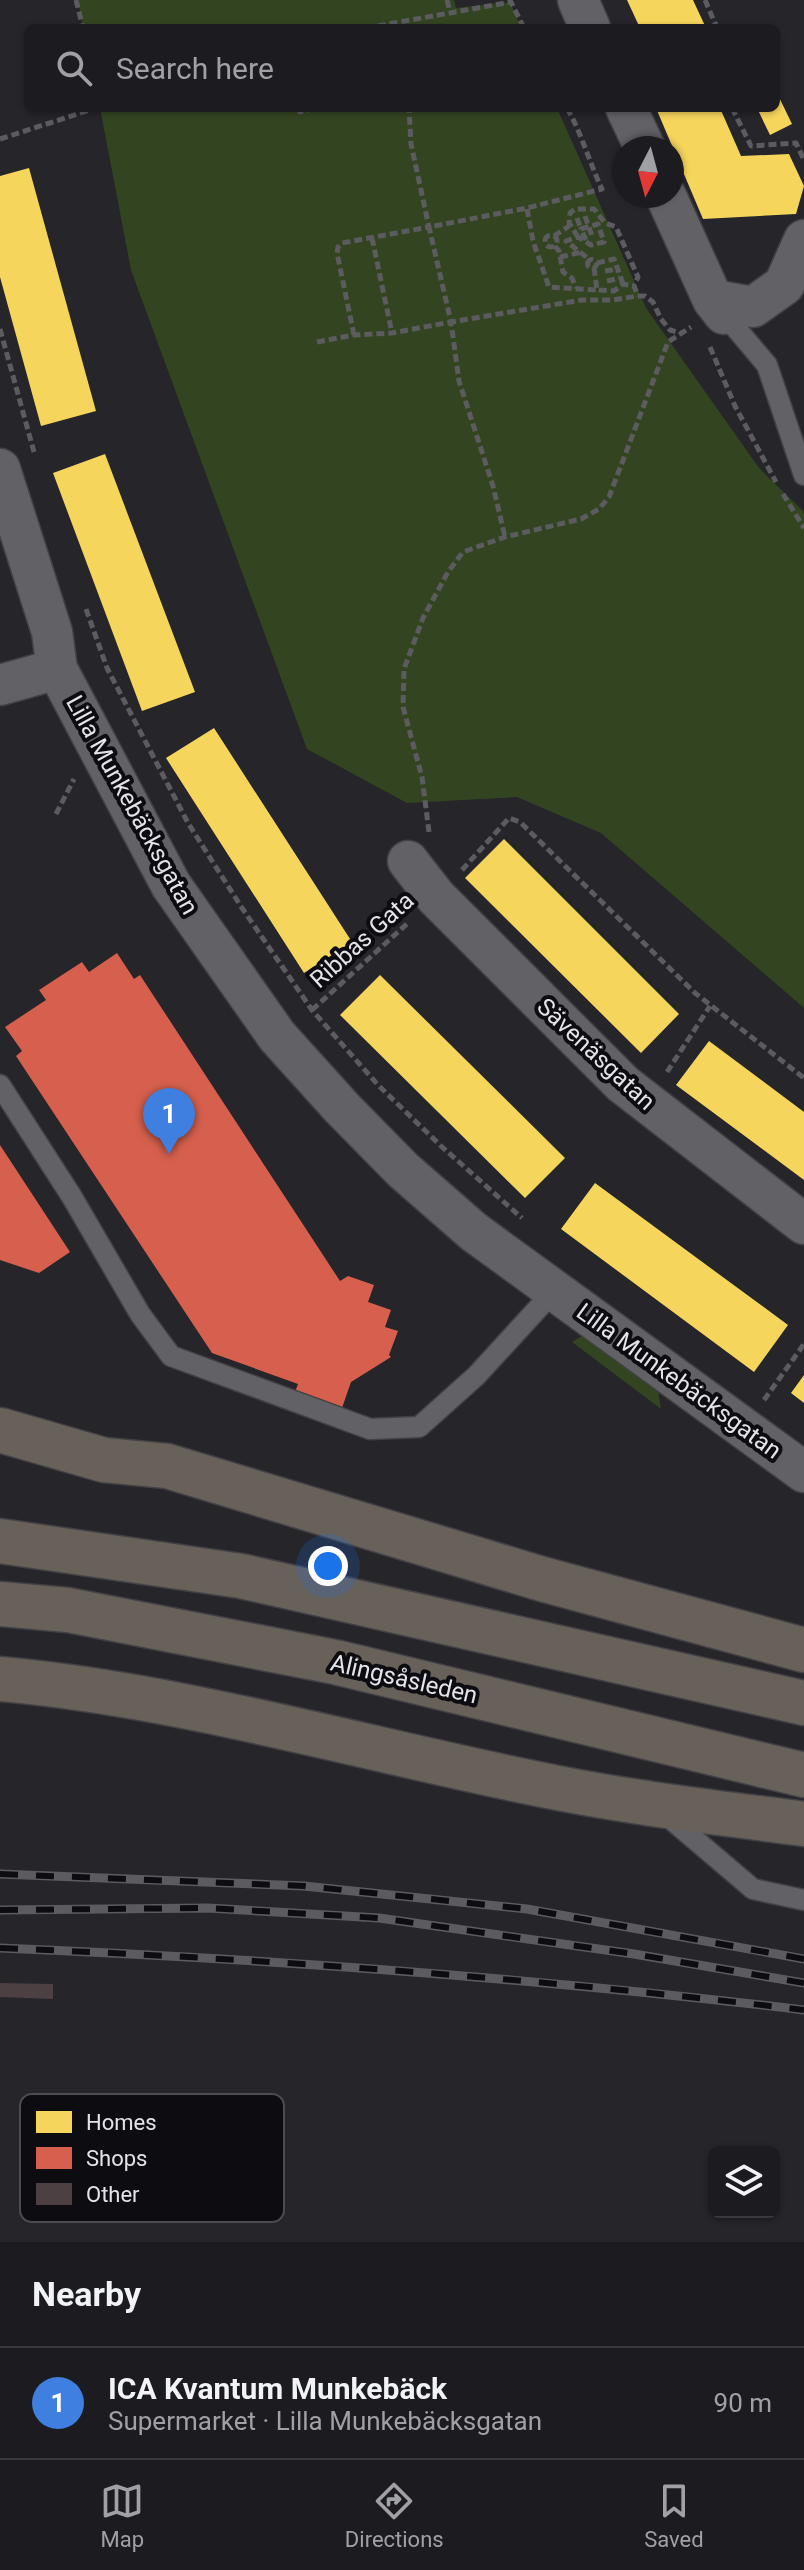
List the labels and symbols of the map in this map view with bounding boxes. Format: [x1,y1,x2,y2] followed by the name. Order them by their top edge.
[612,136,684,208] north arrow
[60,691,204,919] street label: Lilla Munkebäcksgatan
[305,886,419,994] street label: Ribbas Gata
[531,992,661,1116] street label: Sävenäsgatan
[143,1088,195,1154] pin: 1
[571,1297,787,1465] street label: Lilla Munkebäcksgatan
[308,1546,348,1586] your location
[328,1648,480,1710] street label: Alingsåsleden
[20,2094,284,2222] legend
[86,2110,157,2135] text: Homes
[86,2146,147,2171] text: Shops
[86,2182,140,2207] text: Other

